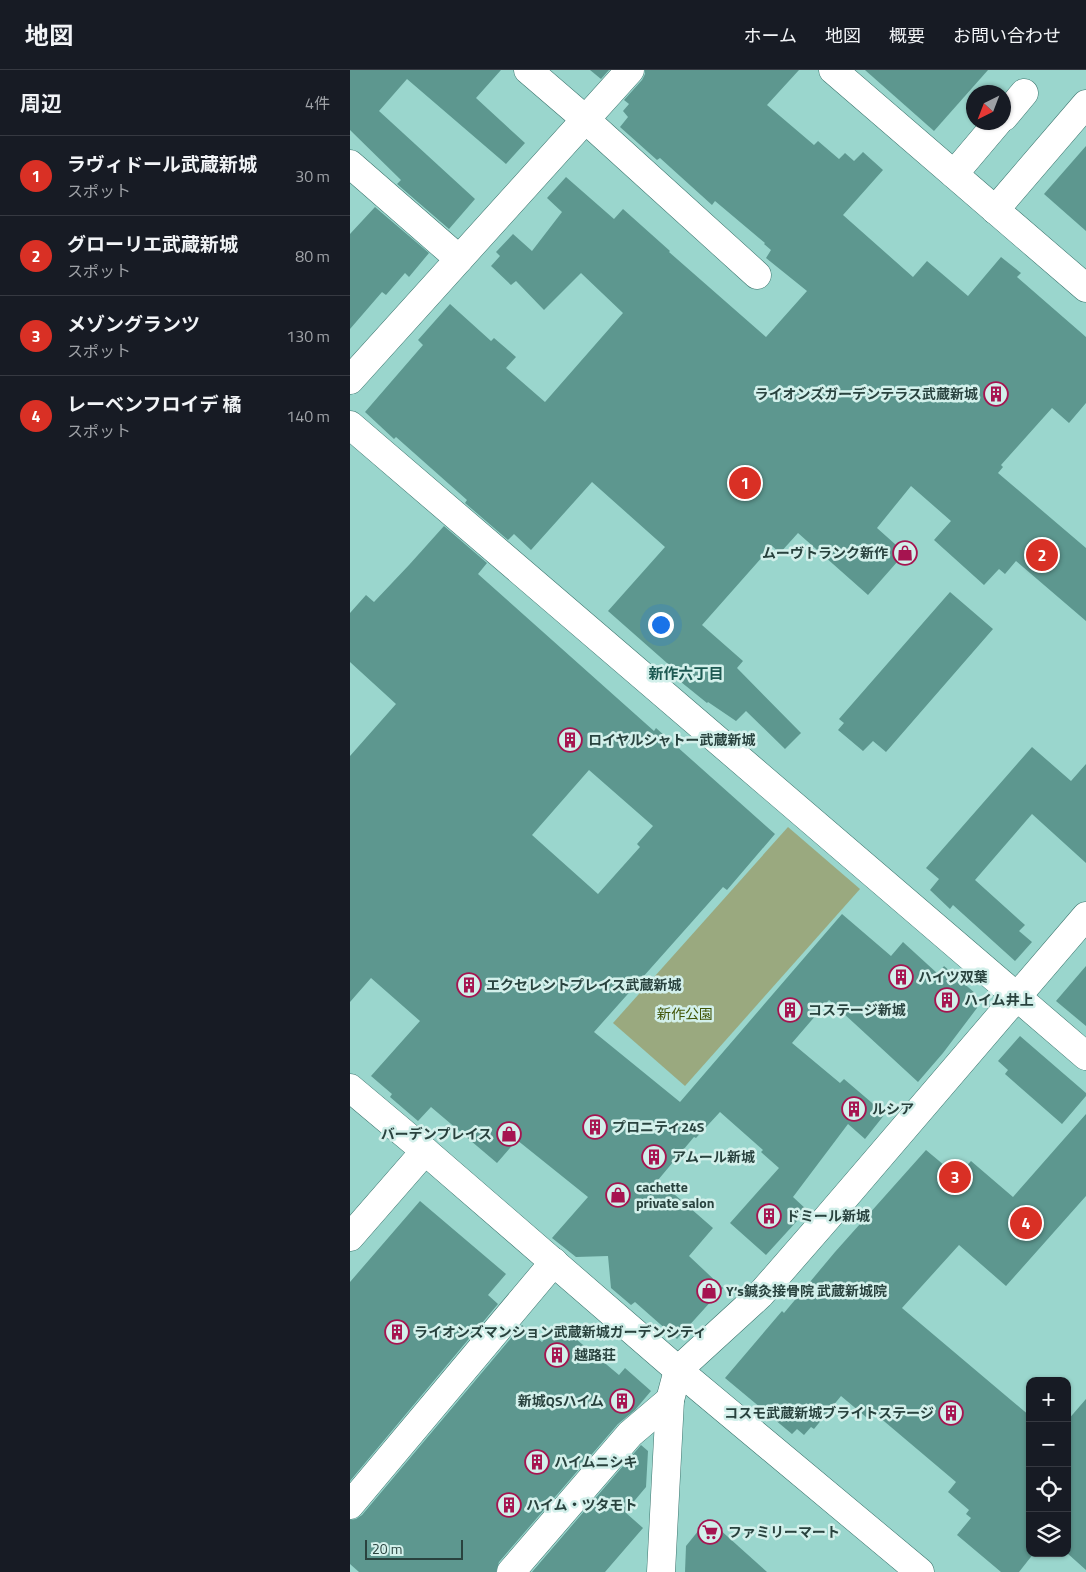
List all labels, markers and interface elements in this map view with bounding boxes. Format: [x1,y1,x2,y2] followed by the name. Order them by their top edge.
[25,17,73,53] text: 地図
[744,22,797,49] text: ホーム
[825,22,861,49] text: 地図
[889,22,925,49] text: 概要
[953,22,1061,49] text: お問い合わせ
[966,85,1011,130] north arrow
[20,87,62,119] text: 周辺
[305,91,330,115] text: 4件
[67,149,257,178] text: ラヴィドール武蔵新城
[32,164,40,188] text: 1
[295,164,330,188] text: 30 m
[67,179,131,203] text: スポット
[67,229,238,258] text: グローリエ武蔵新城
[32,244,40,268] text: 2
[295,244,330,268] text: 80 m
[67,259,131,283] text: スポット
[67,309,200,338] text: メゾングランツ
[32,324,40,348] text: 3
[286,324,330,348] text: 130 m
[67,339,131,363] text: スポット
[983,381,1009,407] building icon: ライオンズガーデンテラス武蔵新城
[755,383,978,404] place label: ライオンズガーデンテラス武蔵新城
[67,389,242,418] text: レーベンフロイデ 橘
[32,404,40,428] text: 4
[286,404,330,428] text: 140 m
[67,419,131,443] text: スポット
[729,464,761,502] pin: 1
[1026,536,1058,574] pin: 2
[892,540,918,566] shop icon: ムーヴトランク新作
[762,542,888,563] place label: ムーヴトランク新作
[648,612,674,638] your location
[648,662,724,685] district label: 新作六丁目
[557,727,583,753] building icon: ロイヤルシャトー武蔵新城
[588,729,756,750] place label: ロイヤルシャトー武蔵新城
[888,964,914,990] building icon: ハイツ双葉
[918,966,988,987] place label: ハイツ双葉
[456,972,482,998] building icon: エクセレントプレイス武蔵新城
[486,974,682,995] place label: エクセレントプレイス武蔵新城
[934,987,960,1013] building icon: ハイム井上
[964,989,1033,1010] place label: ハイム井上
[777,997,803,1023] building icon: コステージ新城
[808,999,906,1020] place label: コステージ新城
[657,1003,713,1024] park label: 新作公園
[841,1096,867,1122] building icon: ルシア
[872,1098,914,1119] place label: ルシア
[582,1114,608,1140] building icon: プロニティ24S
[612,1116,705,1137] place label: プロニティ24S
[496,1121,522,1147] shop icon: バーデンプレイス
[381,1123,492,1144] place label: バーデンプレイス
[641,1144,667,1170] building icon: アムール新城
[672,1146,755,1167] place label: アムール新城
[939,1158,971,1196] pin: 3
[636,1176,715,1213] place label: cachette private salon
[605,1182,631,1208] shop icon: cachette private salon
[756,1203,782,1229] building icon: ドミール新城
[1010,1204,1042,1242] pin: 4
[786,1205,870,1226] place label: ドミール新城
[696,1278,722,1304] shop icon: Y‘s鍼灸接骨院 武蔵新城院
[726,1280,887,1301] place label: Y‘s鍼灸接骨院 武蔵新城院
[384,1319,410,1345] building icon: ライオンズマンション武蔵新城ガーデンシティ
[414,1321,707,1342] place label: ライオンズマンション武蔵新城ガーデンシティ
[544,1342,570,1368] building icon: 越路荘
[574,1344,616,1365] place label: 越路荘
[1026,1377,1071,1557] map controls
[1026,1377,1071,1422] button: +
[609,1388,635,1414] building icon: 新城QSハイム
[518,1390,604,1411] place label: 新城QSハイム
[938,1400,964,1426] building icon: コスモ武蔵新城ブライトステージ
[724,1402,934,1423] place label: コスモ武蔵新城ブライトステージ
[1026,1422,1071,1467] button: −
[524,1449,550,1475] building icon: ハイムニシキ
[554,1451,637,1472] place label: ハイムニシキ
[1026,1467,1071,1512] button: locate
[496,1492,522,1518] building icon: ハイム・ツタモト
[526,1494,637,1515] place label: ハイム・ツタモト
[1026,1512,1071,1557] button: layers
[697,1519,723,1545] supermarket icon: ファミリーマート
[728,1521,840,1542] place label: ファミリーマート
[365,1537,462,1560] scale bar
[372,1538,402,1559] text: 20 m

